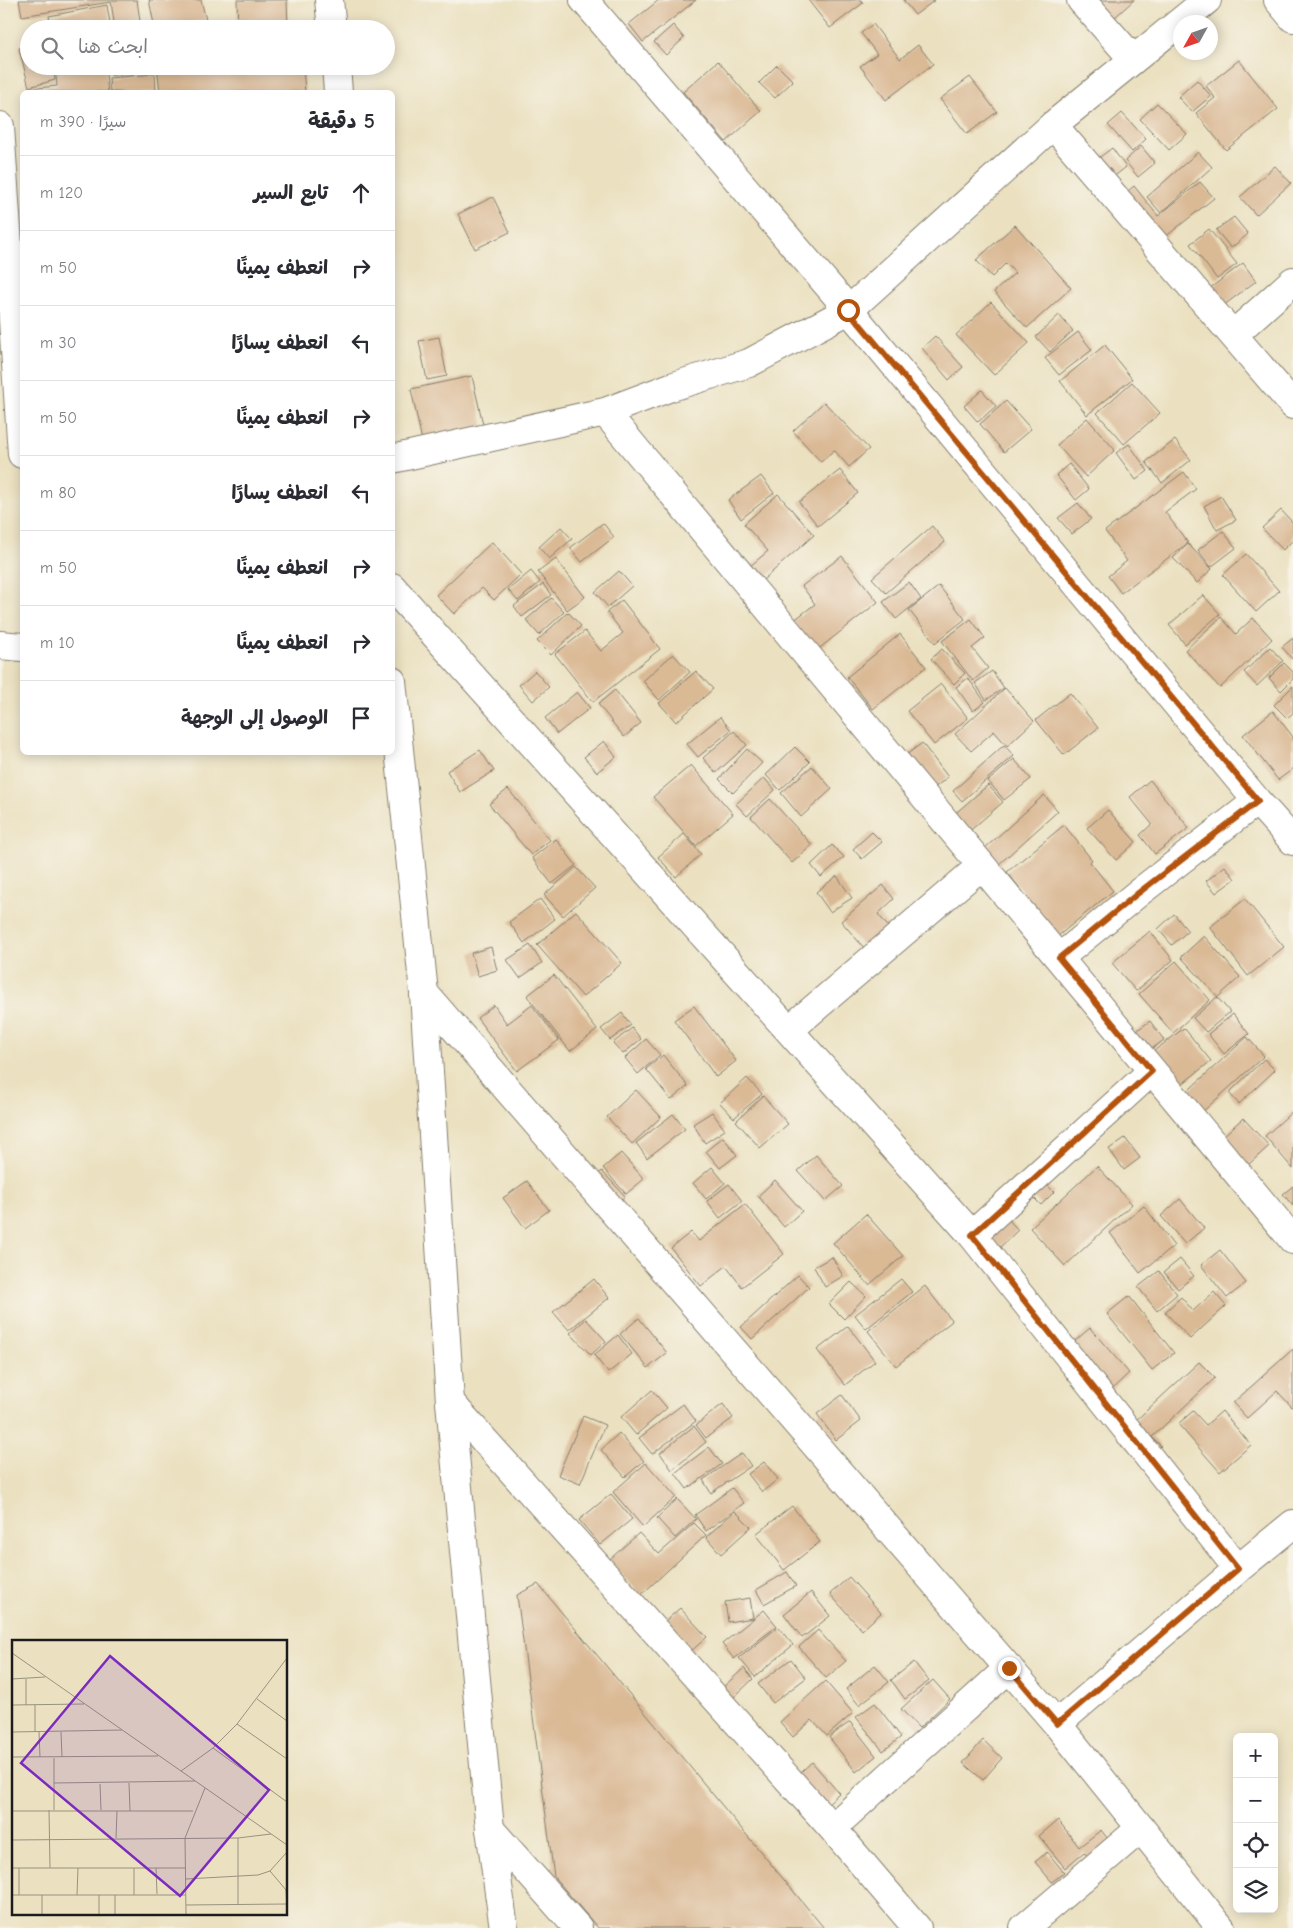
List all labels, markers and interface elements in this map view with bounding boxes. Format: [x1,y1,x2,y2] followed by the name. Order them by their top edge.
[1173,15,1218,60] north arrow
[20,20,395,75] search box
[38,34,66,62] icon: search
[78,36,148,58] text: ابحث هنا
[308,109,375,133] text: 5 دقيقة
[40,113,126,131] text: سيرًا · 390 m
[347,179,375,207] icon: ahead
[254,182,328,204] text: تابع السير
[40,184,83,202] text: 120 m
[347,254,375,282] icon: right
[236,257,328,279] text: انعطف يمينًا
[40,259,77,277] text: 50 m
[837,299,860,322] route start
[347,329,375,357] icon: left
[231,332,328,354] text: انعطف يسارًا
[40,334,76,352] text: 30 m
[347,404,375,432] icon: right
[236,407,328,429] text: انعطف يمينًا
[40,409,77,427] text: 50 m
[347,479,375,507] icon: left
[231,482,328,504] text: انعطف يسارًا
[40,484,77,502] text: 80 m
[347,554,375,582] icon: right
[236,557,328,579] text: انعطف يمينًا
[40,559,77,577] text: 50 m
[347,629,375,657] icon: right
[236,632,328,654] text: انعطف يمينًا
[40,634,75,652] text: 10 m
[347,704,375,732] icon: arrive
[181,707,328,729] text: الوصول إلى الوجهة
[12,1640,288,1916] inset map
[998,1657,1021,1680] route end
[1233,1733,1278,1913] map controls
[1233,1733,1278,1778] button: +
[1233,1778,1278,1823] button: −
[1233,1823,1278,1868] button: locate
[1233,1868,1278,1913] button: layers

